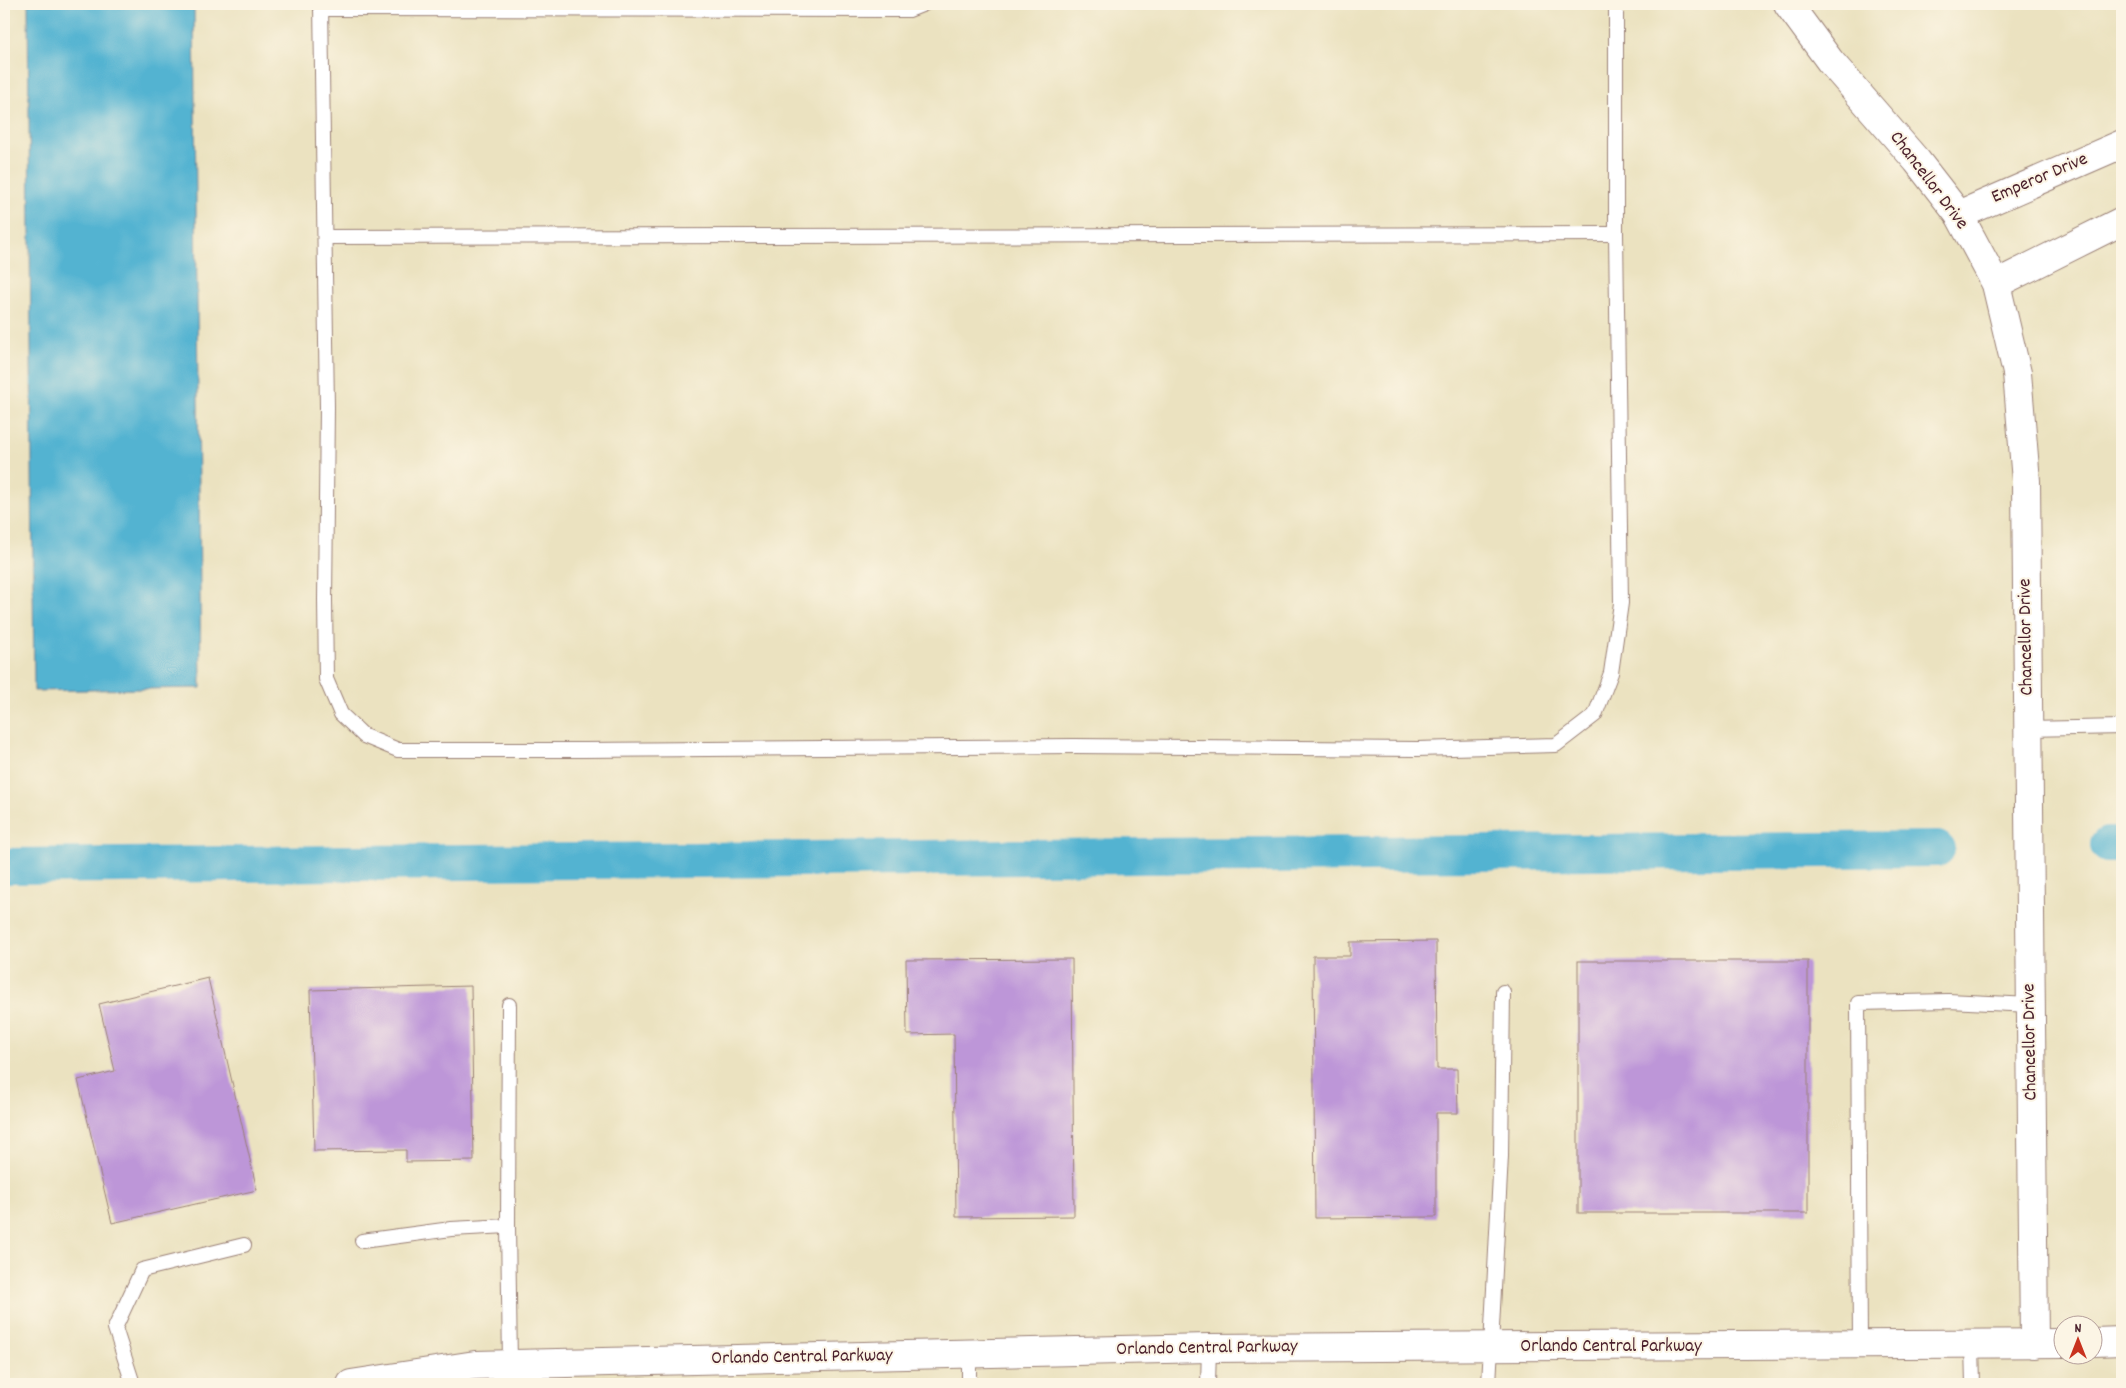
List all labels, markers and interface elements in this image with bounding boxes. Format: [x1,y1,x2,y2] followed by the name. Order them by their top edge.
[1882,126,1974,236] street label: Chancellor Drive
[1988,147,2092,211] street label: Emperor Drive
[2012,578,2042,696] street label: Chancellor Drive
[2016,983,2046,1101] street label: Chancellor Drive
[2054,1316,2104,1366] north arrow
[2075,1319,2082,1339] text: N
[1116,1334,1298,1364] street label: Orlando Central Parkway
[1520,1334,1702,1361] street label: Orlando Central Parkway
[711,1343,893,1373] street label: Orlando Central Parkway

